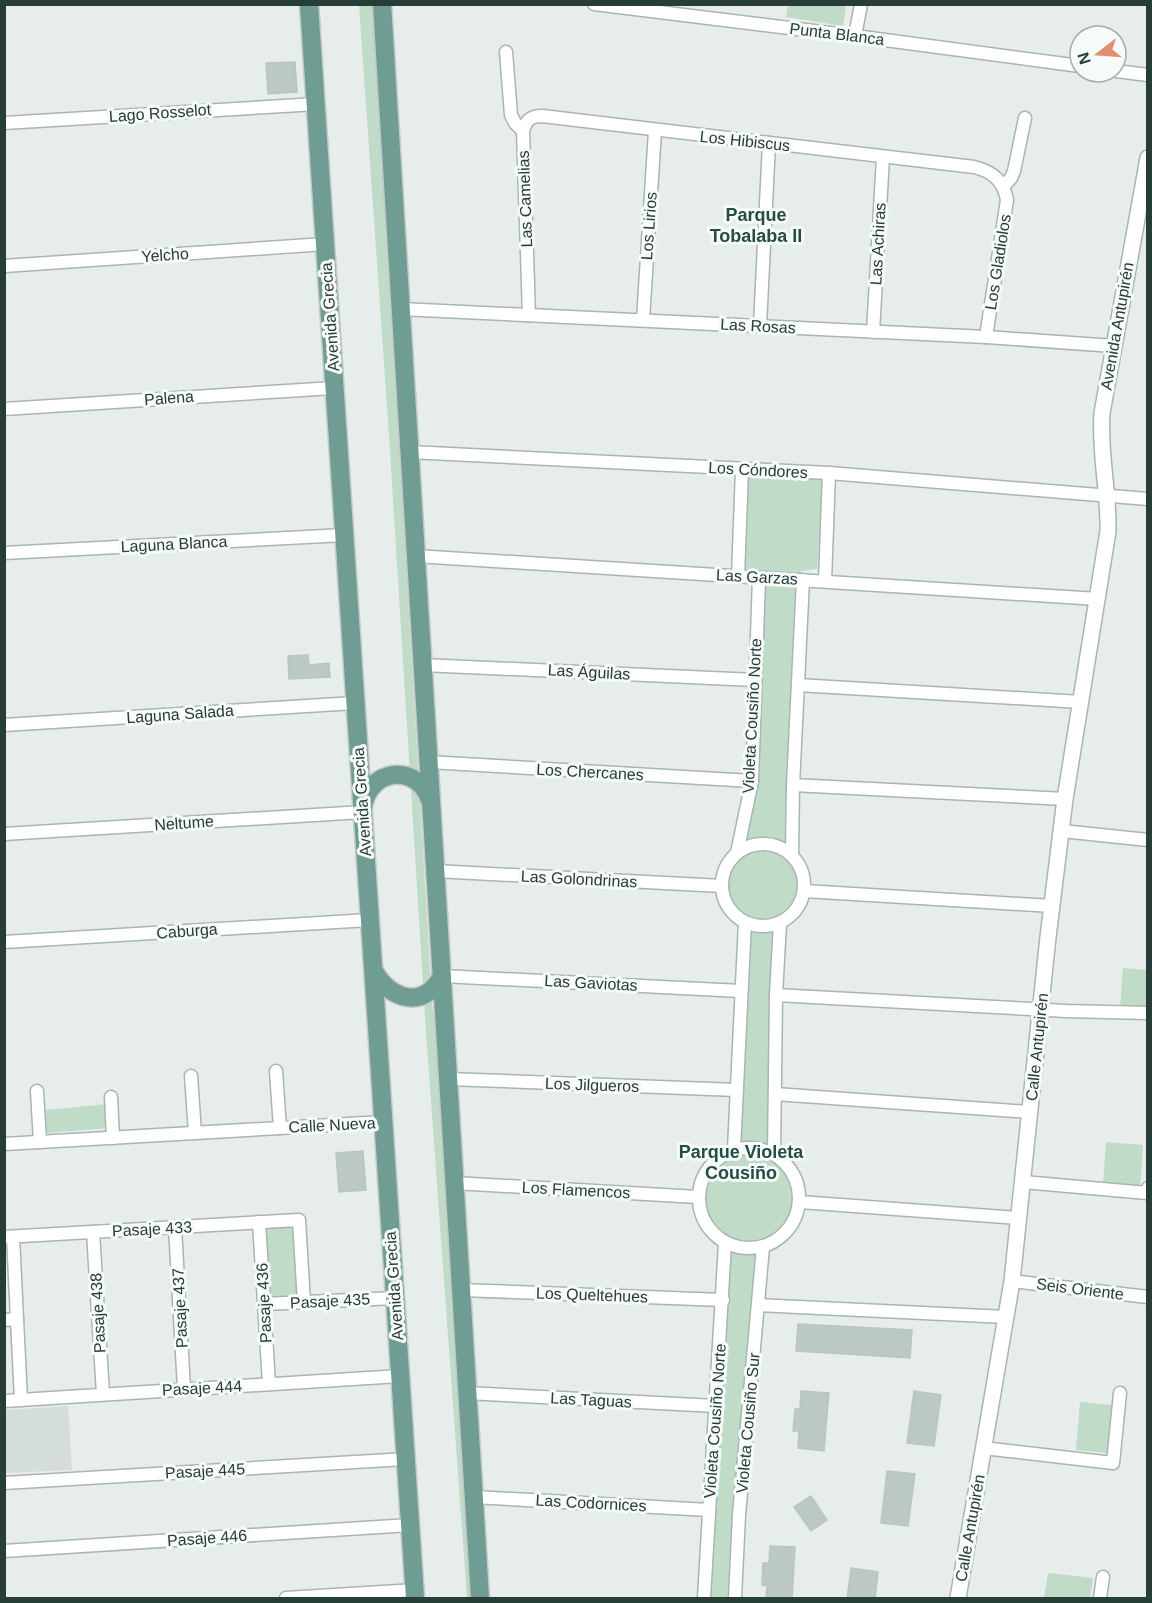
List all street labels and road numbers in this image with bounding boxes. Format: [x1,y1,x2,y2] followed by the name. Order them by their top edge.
[789,20,885,48] street label: Punta Blanca
[108,101,212,125] street label: Lago Rosselot
[699,128,791,154] street label: Los Hibiscus
[515,150,535,248] street label: Las Camelias
[638,191,660,261] street label: Los Lirios
[867,202,889,286] street label: Las Achiras
[982,213,1014,311] street label: Los Gladiolos
[141,245,189,265] street label: Yelcho
[1097,261,1137,391] street label: Avenida Antupirén
[318,262,342,372] street label: Avenida Grecia
[720,316,796,336] street label: Las Rosas
[144,388,195,408] street label: Palena
[708,459,808,481] street label: Los Cóndores
[120,533,228,555] street label: Laguna Blanca
[716,566,798,588] street label: Las Garzas
[739,638,765,794] street label: Violeta Cousiño Norte
[547,660,631,683] street label: Las Águilas
[126,702,234,726] street label: Laguna Salada
[350,747,374,857] street label: Avenida Grecia
[536,761,644,783] street label: Los Chercanes
[154,812,214,834] street label: Neltume
[520,867,638,891] street label: Las Golondrinas
[156,920,218,942] street label: Caburga
[544,972,638,994] street label: Las Gaviotas
[1023,992,1051,1102] street label: Calle Antupirén
[545,1075,639,1095] street label: Los Jilgueros
[288,1114,376,1136] street label: Calle Nueva
[521,1179,631,1201] street label: Los Flamencos
[112,1218,193,1240] street label: Pasaje 433
[382,1231,406,1341] street label: Avenida Grecia
[253,1262,275,1343] street label: Pasaje 436
[169,1267,191,1348] street label: Pasaje 437
[87,1272,109,1353] street label: Pasaje 438
[1035,1275,1125,1303] street label: Seis Oriente
[536,1285,648,1305] street label: Los Queltehues
[290,1290,371,1312] street label: Pasaje 435
[701,1343,729,1499] street label: Violeta Cousiño Norte
[733,1351,763,1494] street label: Violeta Cousiño Sur
[162,1377,243,1399] street label: Pasaje 444
[550,1389,632,1411] street label: Las Taguas
[165,1460,246,1482] street label: Pasaje 445
[952,1473,988,1583] street label: Calle Antupirén
[535,1492,647,1514] street label: Las Codornices
[166,1527,248,1549] street label: Pasaje 446

